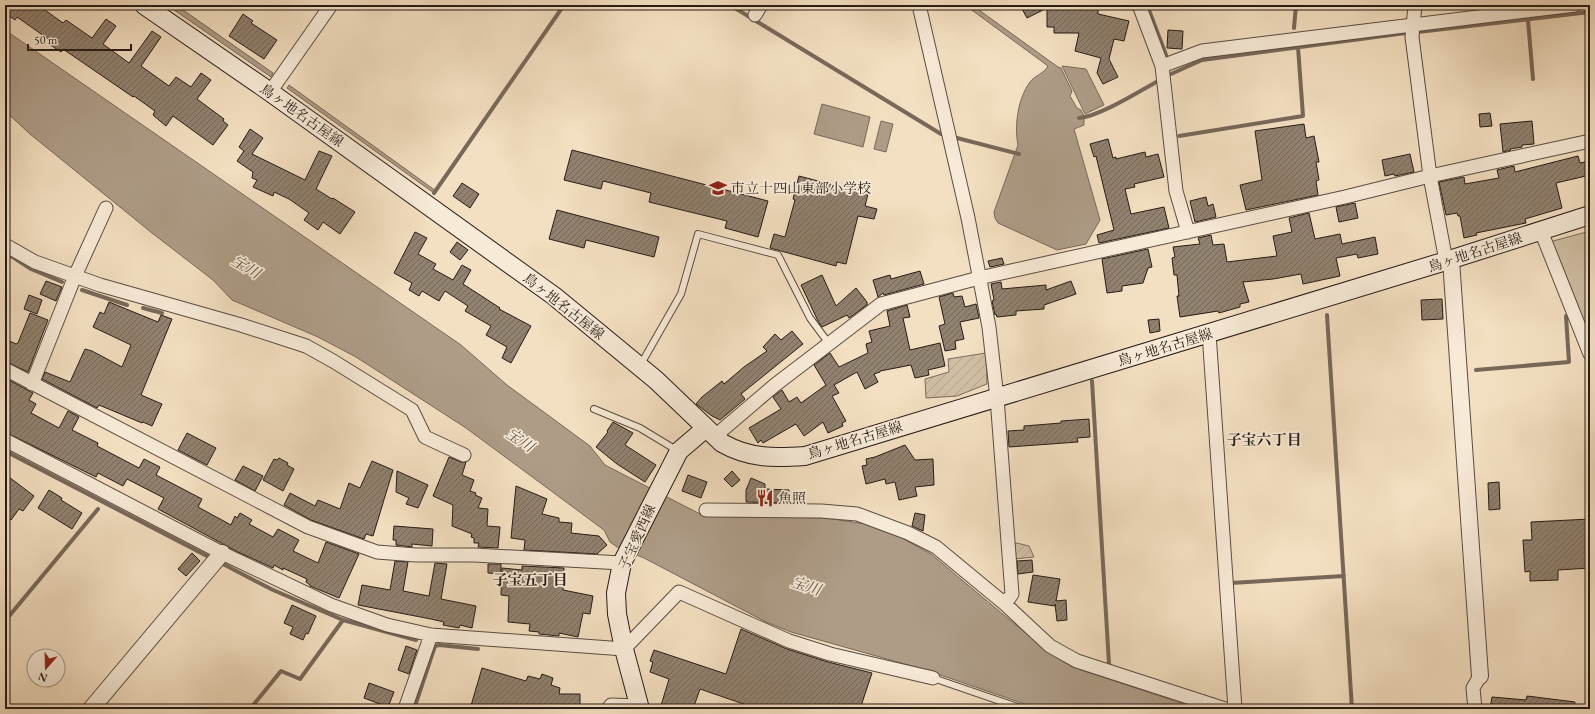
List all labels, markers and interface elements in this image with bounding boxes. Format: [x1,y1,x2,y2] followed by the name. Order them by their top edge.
[28,26,131,52] scale bar
[34,32,58,48] text: 50 m
[257,80,347,150] street label: 鳥ヶ地名古屋線
[708,178,728,198] school or university icon: 市立十四山東部小学校
[731,179,871,197] place label: 市立十四山東部小学校
[1426,228,1524,276] street label: 鳥ヶ地名古屋線
[229,251,266,283] water label: 宝川
[520,269,608,343] street label: 鳥ヶ地名古屋線
[1116,324,1214,370] street label: 鳥ヶ地名古屋線
[806,417,904,463] street label: 鳥ヶ地名古屋線
[503,423,540,457] water label: 宝川
[1226,430,1302,449] district label: 子宝六丁目
[755,488,775,508] restaurant icon: 魚照
[778,489,806,507] place label: 魚照
[615,501,659,573] street label: 子宝愛西線
[492,570,568,589] district label: 子宝五丁目
[789,572,825,600] water label: 宝川
[26,648,66,688] north arrow
[36,669,49,685] text: N

